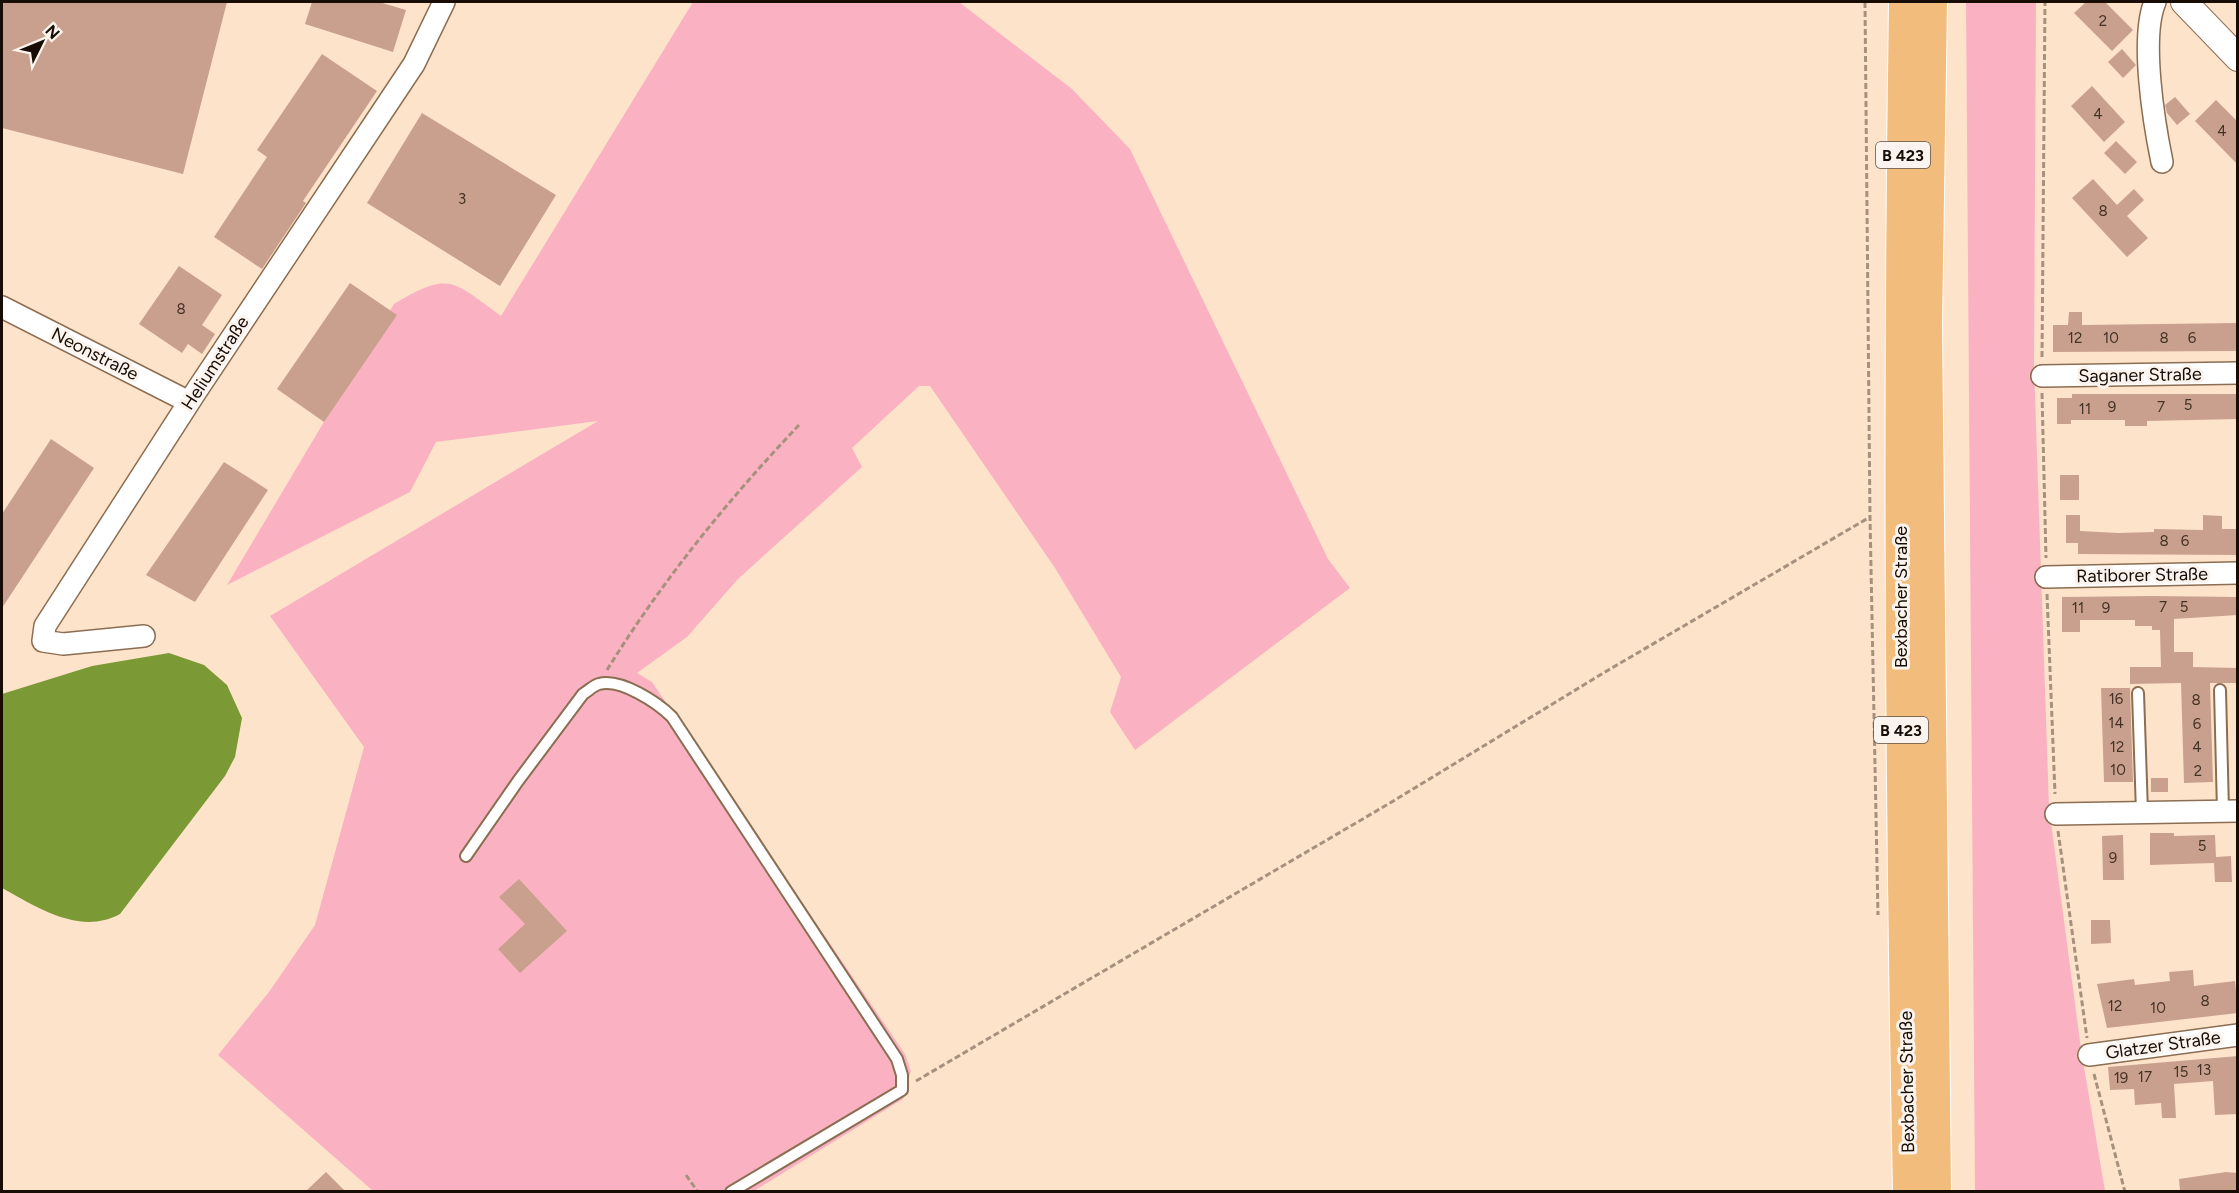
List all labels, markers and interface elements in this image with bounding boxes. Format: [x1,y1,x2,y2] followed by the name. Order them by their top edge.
[12,12,72,72] north arrow
[2099,12,2107,30] house number: 2
[41,21,64,43] text: N
[2093,105,2103,123] house number: 4
[2217,122,2227,140] house number: 4
[1876,142,1930,168] road number: B 423
[458,190,466,208] house number: 3
[2098,202,2108,220] house number: 8
[176,300,186,318] house number: 8
[177,312,254,414] street label: Heliumstraße
[48,323,142,385] street label: Neonstraße
[2068,329,2082,347] house number: 12
[2103,329,2119,347] house number: 10
[2159,329,2169,347] house number: 8
[2188,329,2197,347] house number: 6
[2078,363,2202,387] street label: Saganer Straße
[2184,396,2192,414] house number: 5
[2108,398,2116,416] house number: 9
[2157,398,2165,416] house number: 7
[2079,400,2091,418] house number: 11
[1890,526,1912,668] street label: Bexbacher Straße
[2159,532,2169,550] house number: 8
[2181,532,2190,550] house number: 6
[2076,563,2208,587] street label: Ratiborer Straße
[2159,598,2167,616] house number: 7
[2180,598,2188,616] house number: 5
[2072,599,2084,617] house number: 11
[2102,599,2110,617] house number: 9
[2109,690,2124,708] house number: 16
[2191,691,2201,709] house number: 8
[2108,714,2124,732] house number: 14
[2193,715,2202,733] house number: 6
[1874,717,1928,743] road number: B 423
[2110,738,2124,756] house number: 12
[2192,738,2202,756] house number: 4
[2110,761,2126,779] house number: 10
[2194,762,2202,780] house number: 2
[2198,837,2206,855] house number: 5
[2109,849,2117,867] house number: 9
[2200,992,2210,1010] house number: 8
[2108,997,2122,1015] house number: 12
[2150,999,2166,1017] house number: 10
[1895,1011,1919,1153] street label: Bexbacher Straße
[2104,1026,2222,1064] street label: Glatzer Straße
[2197,1061,2211,1079] house number: 13
[2174,1063,2188,1081] house number: 15
[2138,1068,2152,1086] house number: 17
[2114,1069,2128,1087] house number: 19

